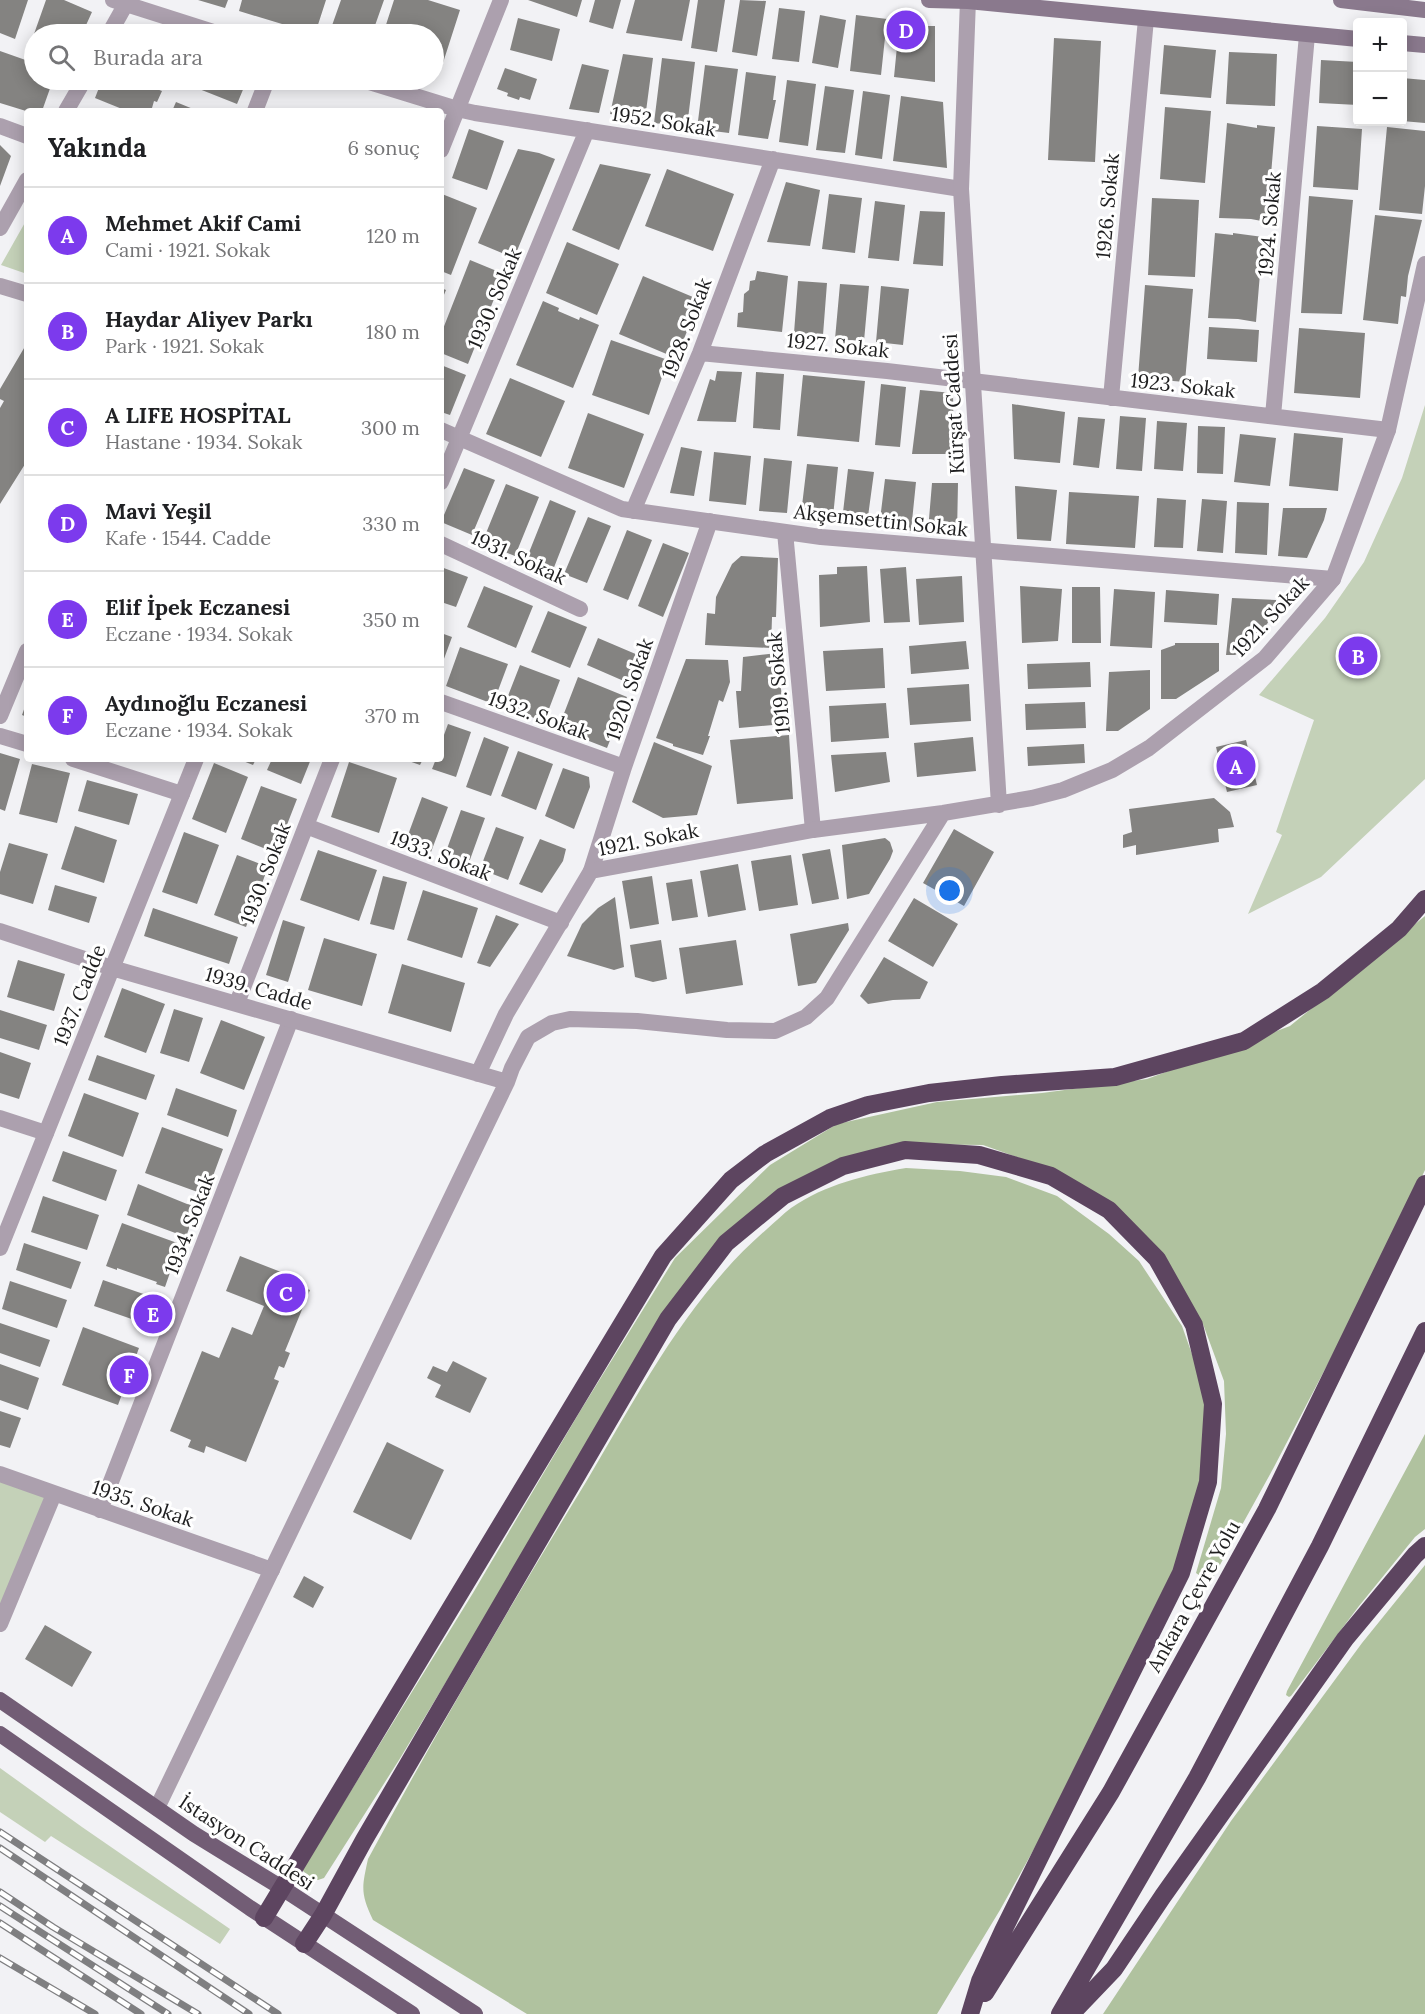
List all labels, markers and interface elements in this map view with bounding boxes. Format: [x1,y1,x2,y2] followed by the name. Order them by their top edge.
[886,8,926,52] pin: D
[1353,18,1407,126] map controls
[1353,18,1407,72] button: +
[24,24,444,90] search box
[45,41,78,74] icon: search
[93,43,203,71] text: Burada ara
[1353,72,1407,126] button: −
[610,100,718,142] street label: 1952. Sokak
[48,131,147,164] text: Yakında
[348,135,420,160] text: 6 sonuç
[1090,152,1124,260] street label: 1926. Sokak
[1252,170,1286,277] street label: 1924. Sokak
[105,209,301,237] text: Mehmet Akif Cami
[61,223,74,248] text: A
[366,223,420,248] text: 120 m
[105,237,270,262] text: Cami · 1921. Sokak
[462,244,527,352] street label: 1930. Sokak
[655,274,717,382] street label: 1928. Sokak
[105,305,313,333] text: Haydar Aliyev Parkı
[61,319,74,344] text: B
[366,319,420,344] text: 180 m
[785,327,891,363] street label: 1927. Sokak
[105,333,264,358] text: Park · 1921. Sokak
[937,333,969,475] street label: Kürşat Caddesi
[1129,367,1237,403] street label: 1923. Sokak
[105,401,290,429] text: A LIFE HOSPİTAL
[61,415,74,440] text: C
[361,415,420,440] text: 300 m
[105,429,302,454] text: Hastane · 1934. Sokak
[105,497,212,525] text: Mavi Yeşil
[792,498,969,542] street label: Akşemsettin Sokak
[60,511,75,536] text: D
[362,511,420,536] text: 330 m
[467,524,571,590] street label: 1931. Sokak
[105,525,271,550] text: Kafe · 1544. Cadde
[1226,570,1314,662] street label: 1921. Sokak
[105,593,290,621] text: Elif İpek Eczanesi
[61,607,74,632] text: E
[362,607,420,632] text: 350 m
[105,621,293,646] text: Eczane · 1934. Sokak
[761,631,795,735] street label: 1919. Sokak
[600,634,658,744] street label: 1920. Sokak
[1338,634,1378,678] pin: B
[485,685,593,745] street label: 1932. Sokak
[105,689,307,717] text: Aydınoğlu Eczanesi
[62,703,73,728] text: F
[365,703,420,728] text: 370 m
[105,717,293,742] text: Eczane · 1934. Sokak
[1216,744,1256,789] pin: A
[596,817,701,861] street label: 1921. Sokak
[234,818,296,927] street label: 1930. Sokak
[387,824,495,886] street label: 1933. Sokak
[935,876,964,905] your location
[47,941,111,1049] street label: 1937. Cadde
[202,961,316,1015] street label: 1939. Cadde
[158,1170,220,1278] street label: 1934. Sokak
[266,1270,306,1316] pin: C
[134,1292,172,1336] pin: E
[110,1352,148,1398] pin: F
[89,1474,197,1532] street label: 1935. Sokak
[1140,1516,1245,1677] street label: Ankara Çevre Yolu
[175,1789,319,1895] street label: İstasyon Caddesi

